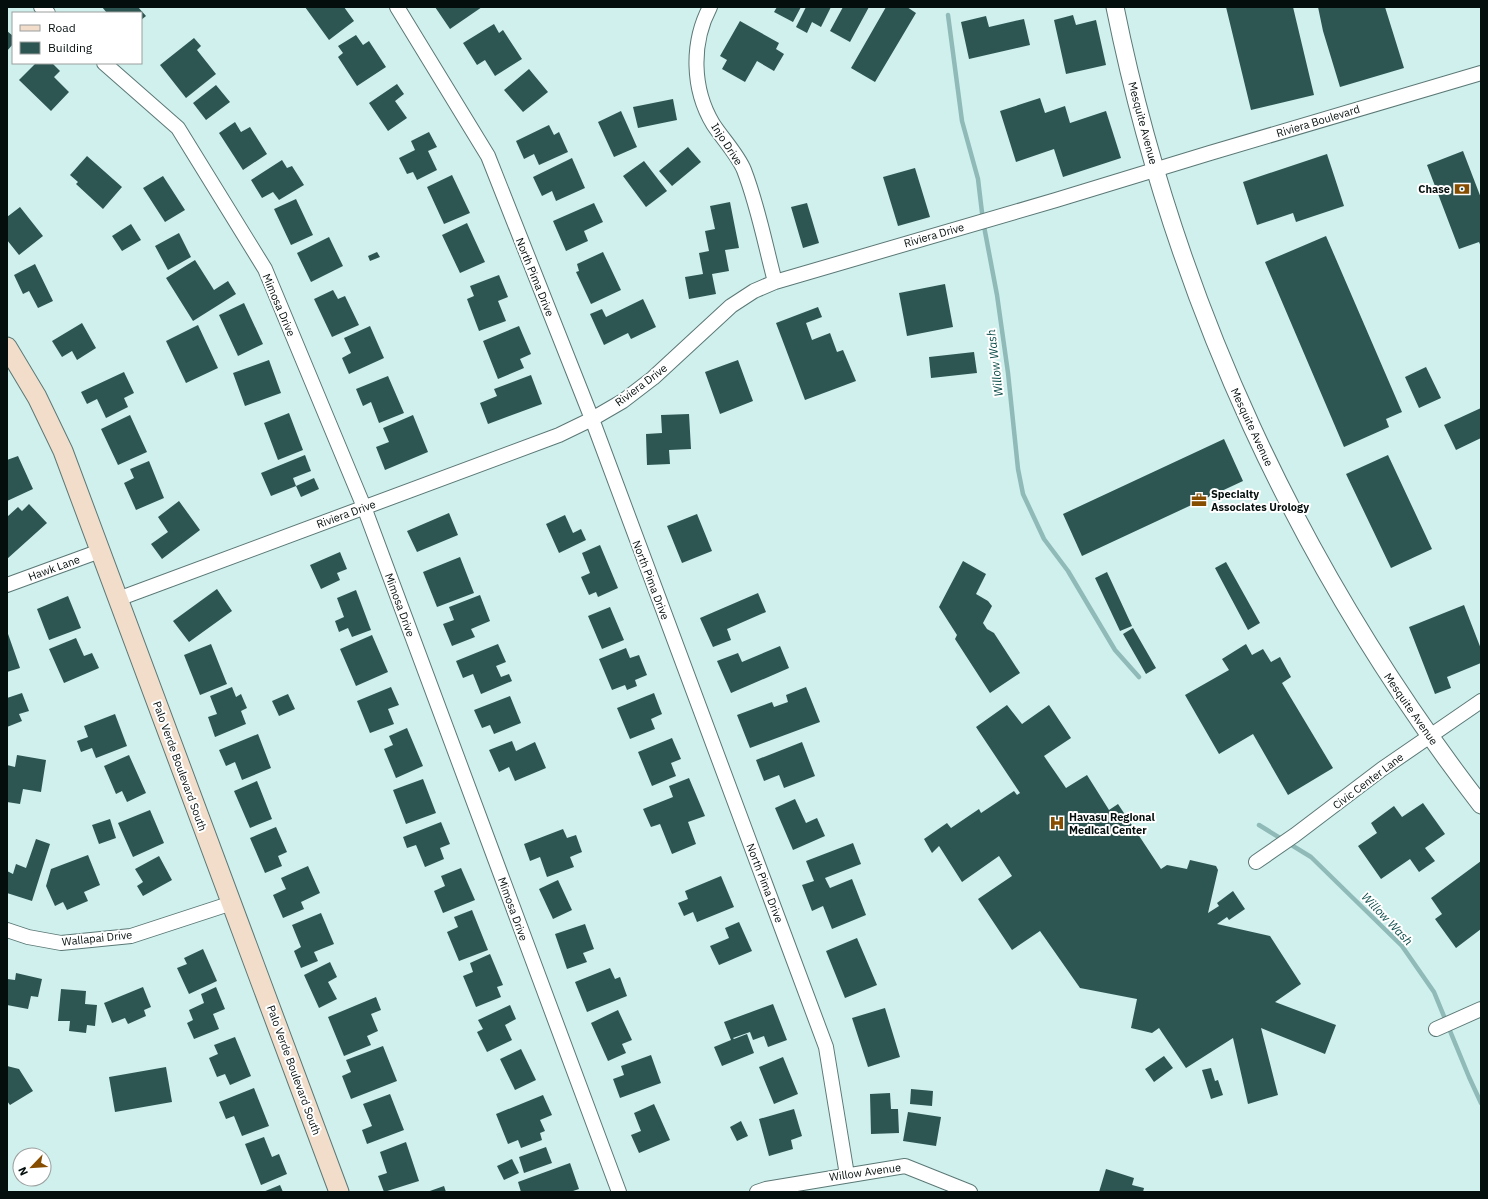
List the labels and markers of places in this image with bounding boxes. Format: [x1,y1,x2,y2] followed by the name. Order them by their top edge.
[1453,180,1471,198] bank icon: Chase
[1418,182,1450,196] place label: Chase
[1211,487,1309,514] place label: Specialty Associates Urology
[1190,491,1208,509] office icon: Specialty Associates Urology
[1069,810,1156,837] place label: Havasu Regional Medical Center
[1048,814,1066,832] hospital icon: Havasu Regional Medical Center

